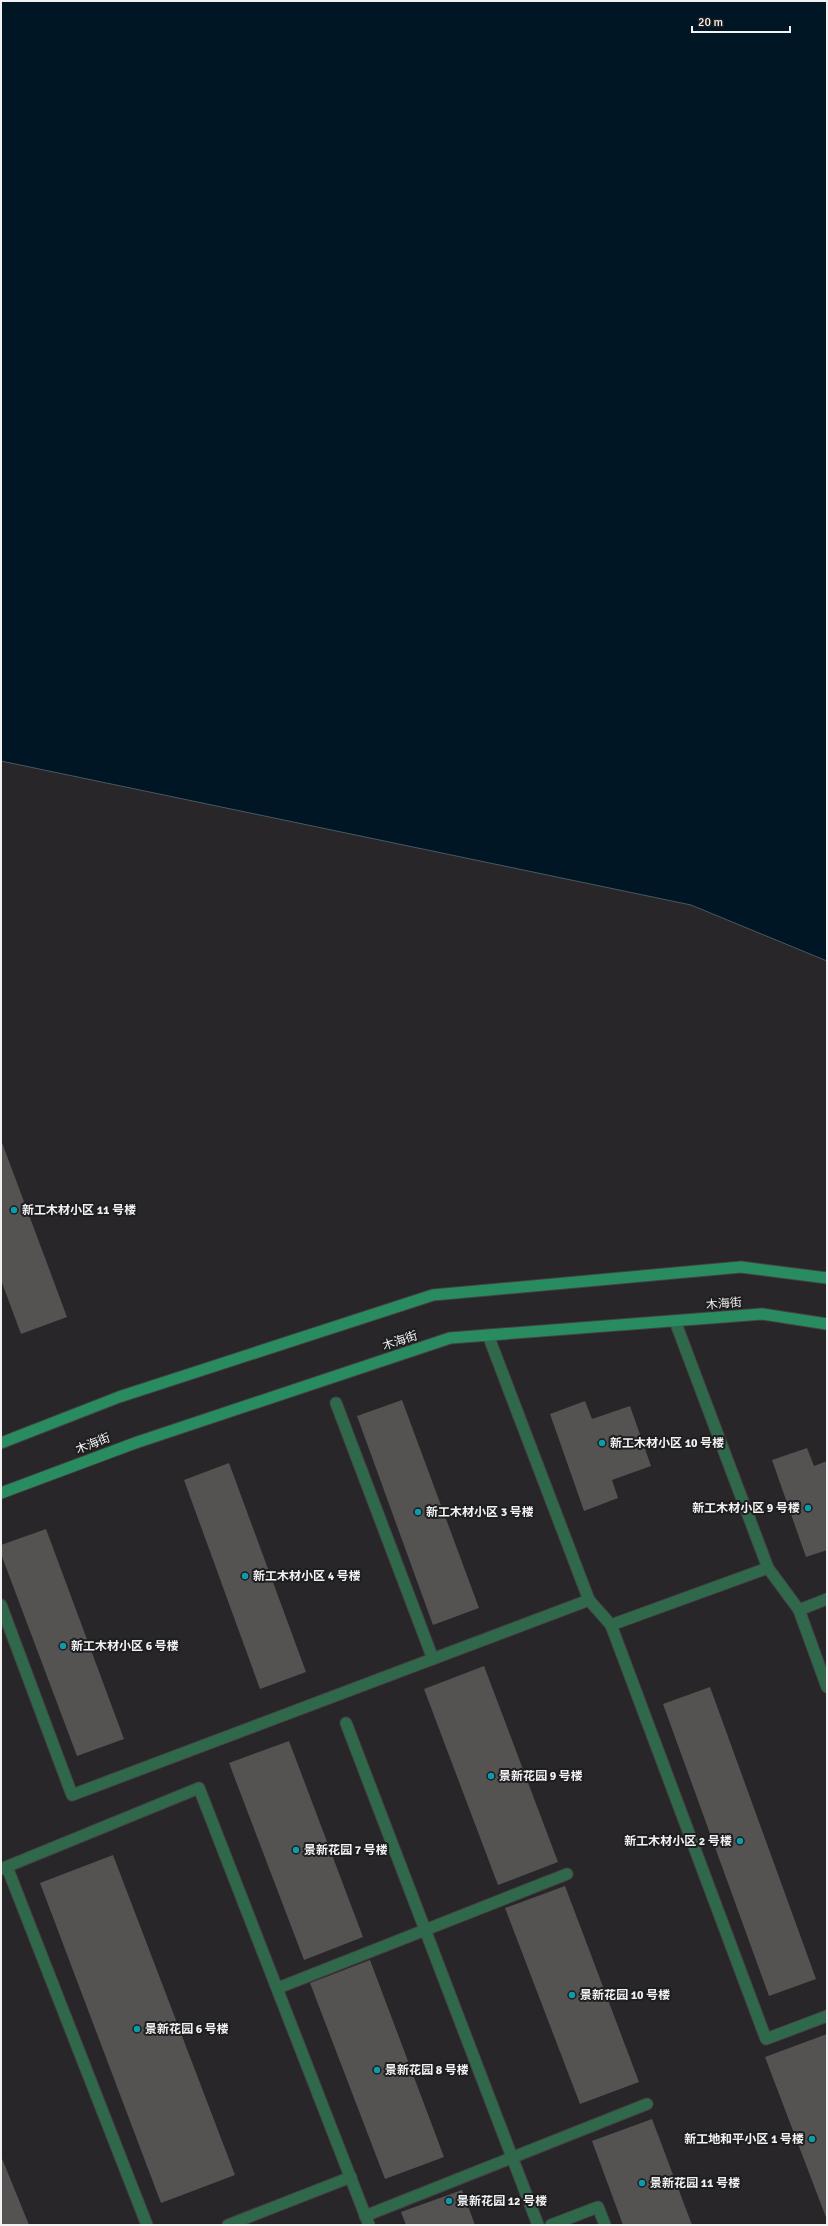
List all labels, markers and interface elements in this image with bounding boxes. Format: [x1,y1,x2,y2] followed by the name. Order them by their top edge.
[692,8,790,34] scale bar
[698,15,723,30] text: 20 m
[22,1203,136,1218] place label: 新工木材小区 11 号楼
[9,1205,19,1215] marker: 新工木材小区 11 号楼
[705,1295,743,1313] street label: 木海街
[381,1328,419,1354] street label: 木海街
[74,1431,112,1457] street label: 木海街
[610,1436,724,1451] place label: 新工木材小区 10 号楼
[597,1438,607,1448] marker: 新工木材小区 10 号楼
[692,1501,800,1516] place label: 新工木材小区 9 号楼
[803,1503,813,1513] marker: 新工木材小区 9 号楼
[426,1505,534,1520] place label: 新工木材小区 3 号楼
[413,1507,423,1517] marker: 新工木材小区 3 号楼
[253,1569,361,1584] place label: 新工木材小区 4 号楼
[240,1571,250,1581] marker: 新工木材小区 4 号楼
[71,1639,179,1654] place label: 新工木材小区 6 号楼
[58,1641,68,1651] marker: 新工木材小区 6 号楼
[499,1769,583,1784] place label: 景新花园 9 号楼
[486,1771,496,1781] marker: 景新花园 9 号楼
[624,1834,732,1849] place label: 新工木材小区 2 号楼
[735,1836,745,1846] marker: 新工木材小区 2 号楼
[304,1843,388,1858] place label: 景新花园 7 号楼
[291,1845,301,1855] marker: 景新花园 7 号楼
[580,1988,670,2003] place label: 景新花园 10 号楼
[567,1990,577,2000] marker: 景新花园 10 号楼
[145,2022,229,2037] place label: 景新花园 6 号楼
[132,2024,142,2034] marker: 景新花园 6 号楼
[385,2063,469,2078] place label: 景新花园 8 号楼
[372,2065,382,2075] marker: 景新花园 8 号楼
[684,2132,804,2147] place label: 新工地和平小区 1 号楼
[807,2134,817,2144] marker: 新工地和平小区 1 号楼
[650,2176,740,2191] place label: 景新花园 11 号楼
[637,2178,647,2188] marker: 景新花园 11 号楼
[457,2194,547,2209] place label: 景新花园 12 号楼
[444,2196,454,2206] marker: 景新花园 12 号楼

